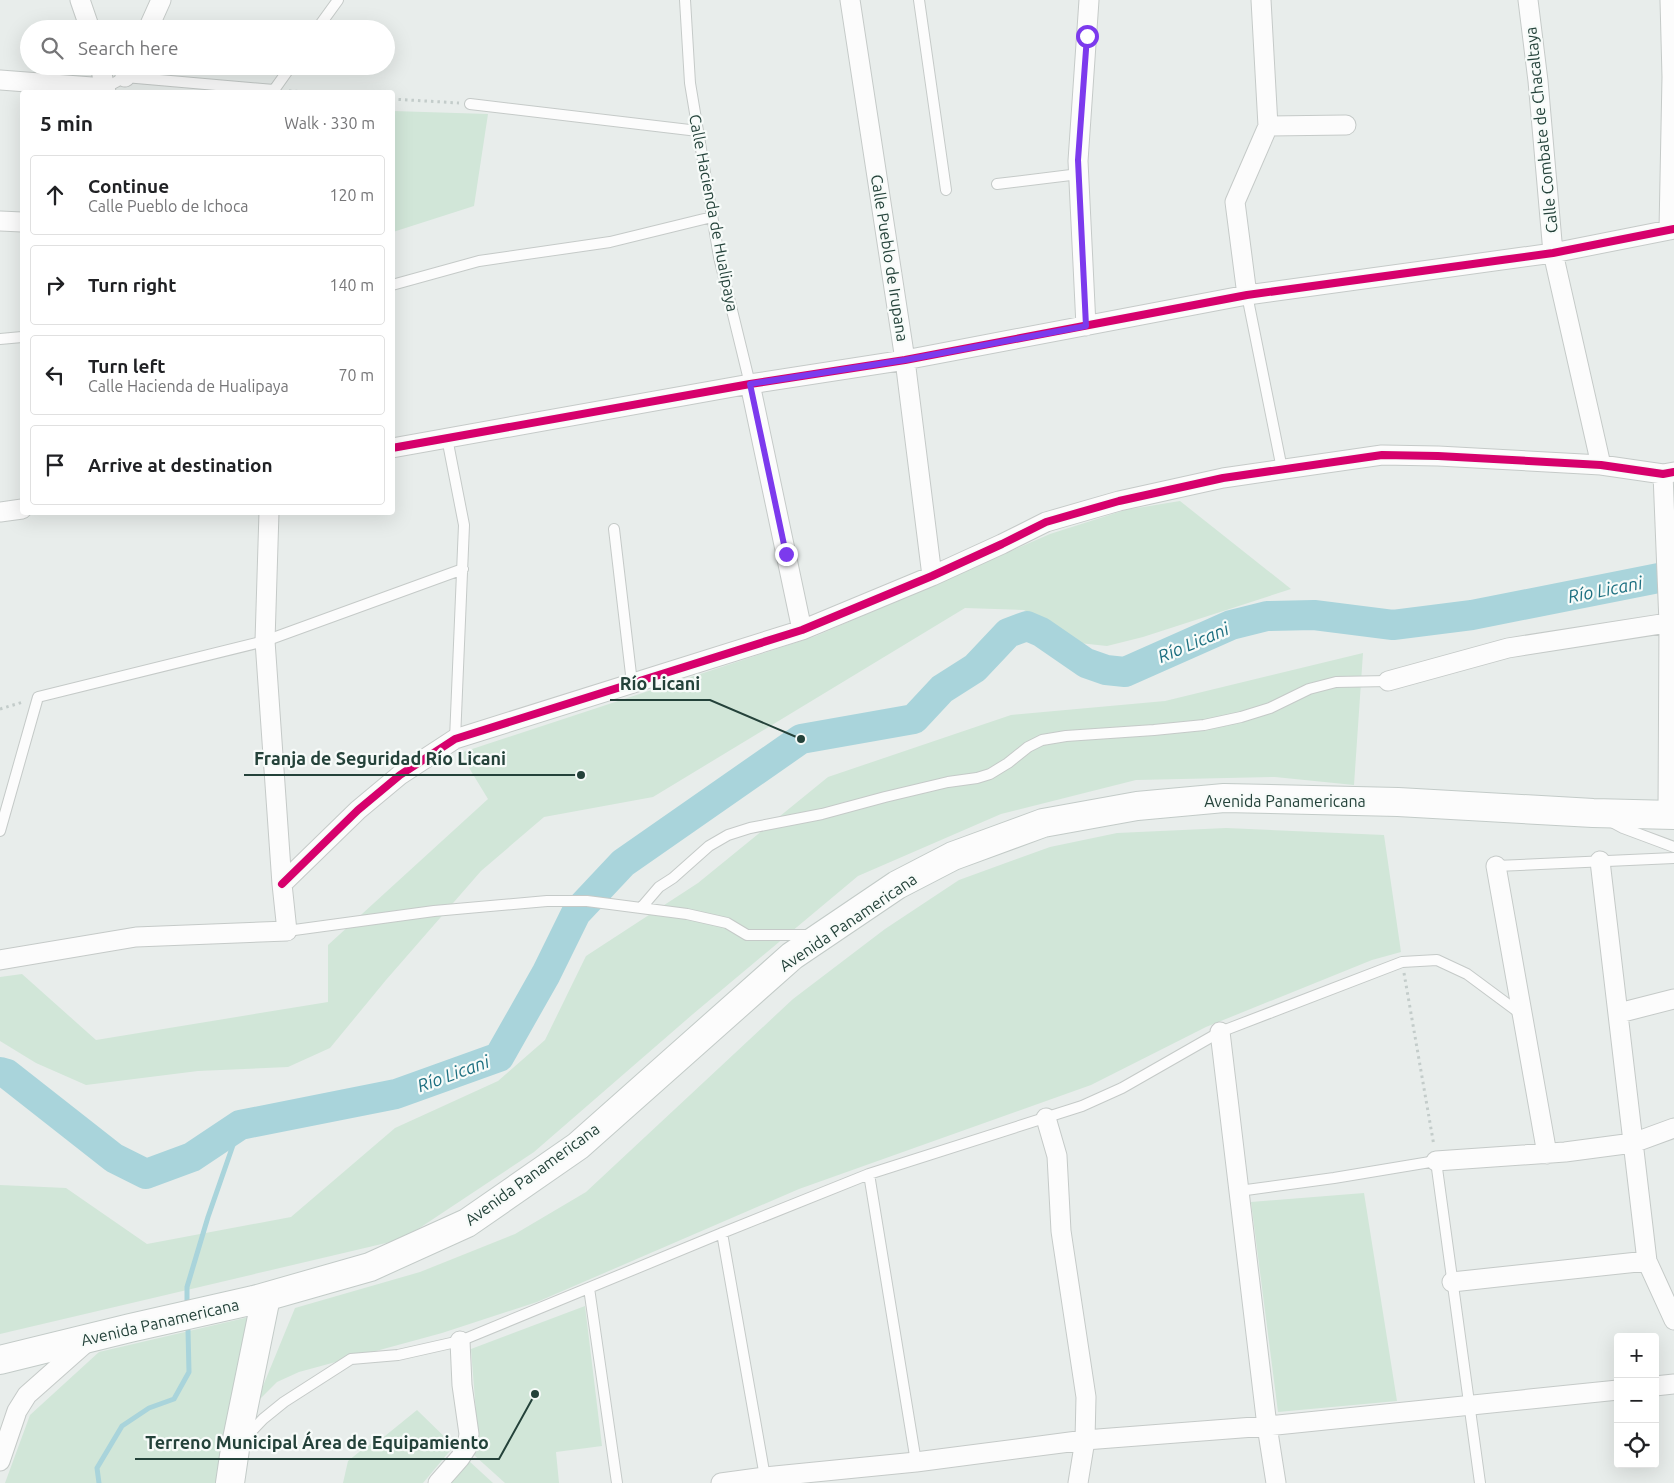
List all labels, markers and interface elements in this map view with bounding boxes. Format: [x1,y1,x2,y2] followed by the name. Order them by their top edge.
[20,20,395,75] search box
[1076,25,1099,48] route start
[1521,26,1561,234] street label: Calle Combate de Chacaltaya
[38,34,66,62] icon: search
[78,37,178,59] text: Search here
[40,111,93,135] text: 5 min
[686,113,742,313] street label: Calle Hacienda de Hualipaya
[284,114,375,132] text: Walk · 330 m
[868,173,912,343] street label: Calle Pueblo de Irupana
[88,175,169,197] text: Continue
[41,181,69,209] icon: ahead
[329,186,374,204] text: 120 m
[88,197,249,215] text: Calle Pueblo de Ichoca
[41,271,69,299] icon: right
[88,274,176,296] text: Turn right
[329,276,374,294] text: 140 m
[88,355,166,377] text: Turn left
[41,361,69,389] icon: left
[338,366,374,384] text: 70 m
[88,377,289,395] text: Calle Hacienda de Hualipaya
[41,451,69,479] icon: arrive
[88,454,273,476] text: Arrive at destination
[775,543,798,566] route end
[1566,572,1644,606] water label: Río Licani
[1154,618,1232,666] water label: Río Licani
[610,667,710,700] callout: Río Licani
[620,673,700,693] text: Río Licani
[244,742,516,775] callout: Franja de Seguridad Río Licani
[254,748,506,768] text: Franja de Seguridad Río Licani
[1204,792,1366,810] street label: Avenida Panamericana
[776,869,920,975] street label: Avenida Panamericana
[414,1051,492,1095] water label: Río Licani
[461,1119,603,1229] street label: Avenida Panamericana
[79,1295,241,1349] street label: Avenida Panamericana
[1614,1333,1659,1468] map controls
[1614,1333,1659,1378] button: +
[1614,1378,1659,1423] button: −
[1614,1423,1659,1468] button: locate
[135,1426,499,1459] callout: Terreno Municipal Área de Equipamiento
[145,1431,489,1452] text: Terreno Municipal Área de Equipamiento

